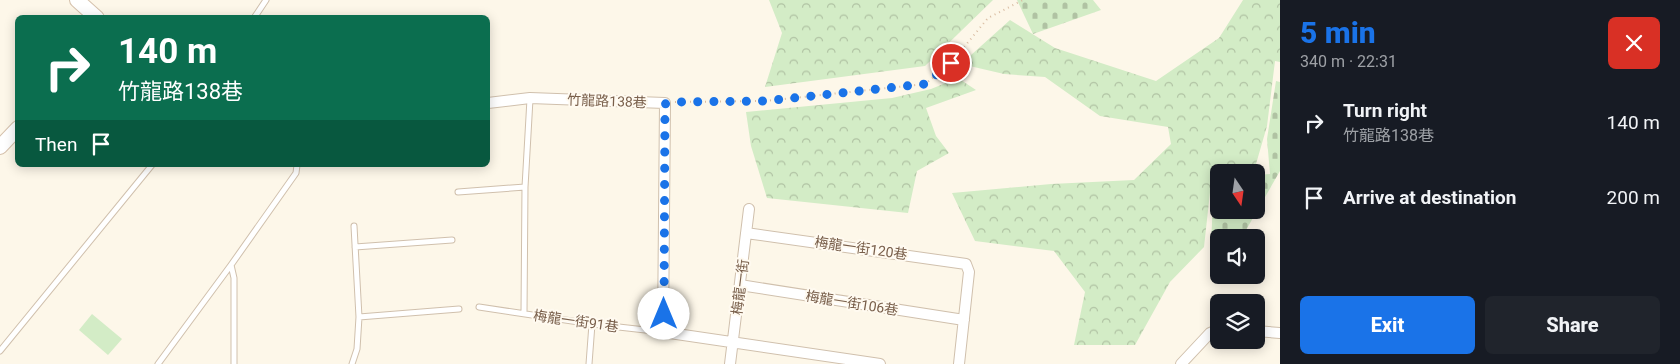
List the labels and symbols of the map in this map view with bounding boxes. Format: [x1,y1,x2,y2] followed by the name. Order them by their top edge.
[930,42,972,84] pin
[567,92,647,110] street label: 竹龍路138巷
[1210,164,1265,219] north arrow
[814,234,908,262] street label: 梅龍一街120巷
[729,258,751,316] street label: 梅龍一街
[637,287,689,339] position arrow
[805,288,899,318] street label: 梅龍一街106巷
[532,307,620,335] street label: 梅龍一街91巷

